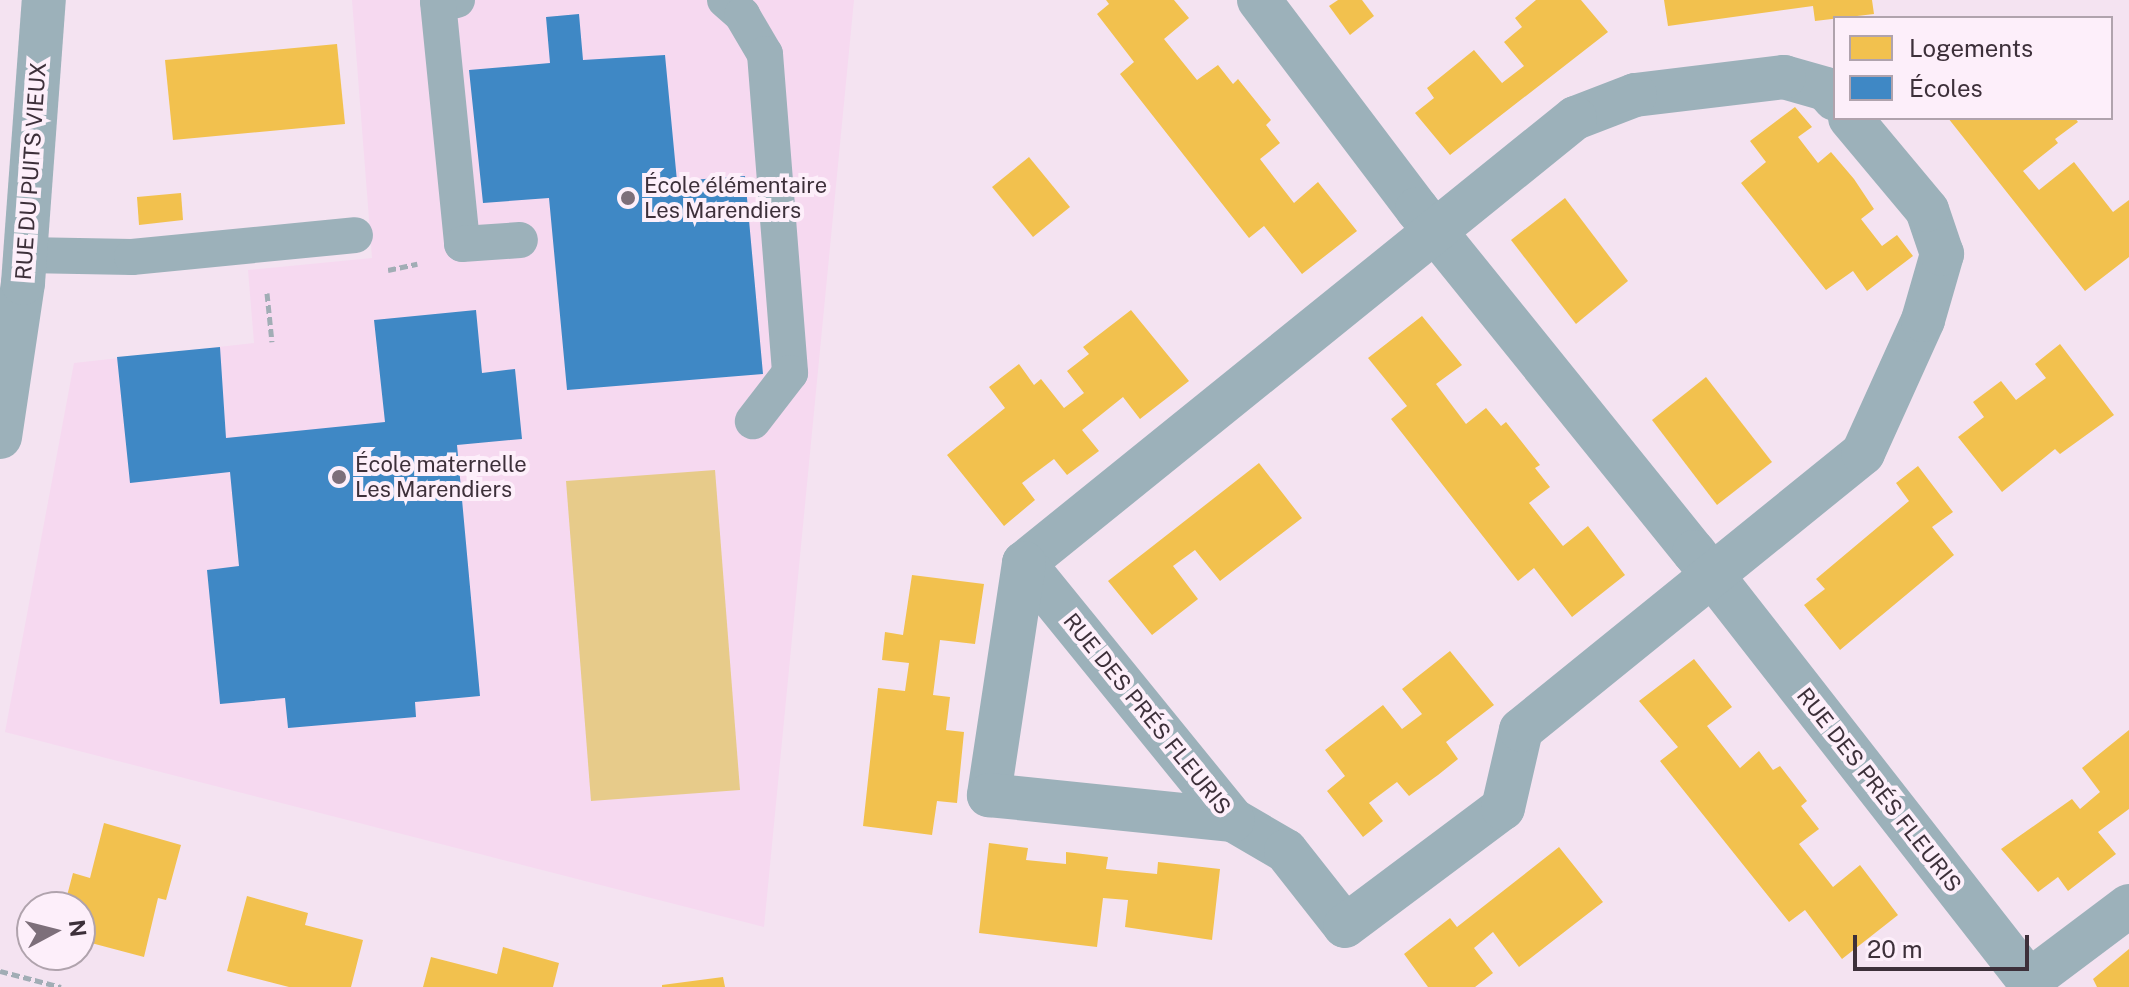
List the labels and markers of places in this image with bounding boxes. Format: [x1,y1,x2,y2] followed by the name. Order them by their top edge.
[644,172,828,224] place label: École élémentaire Les Marendiers
[619,189,637,207] marker: École élémentaire Les Marendiers
[355,451,527,502] place label: École maternelle Les Marendiers
[330,468,348,486] marker: École maternelle Les Marendiers

